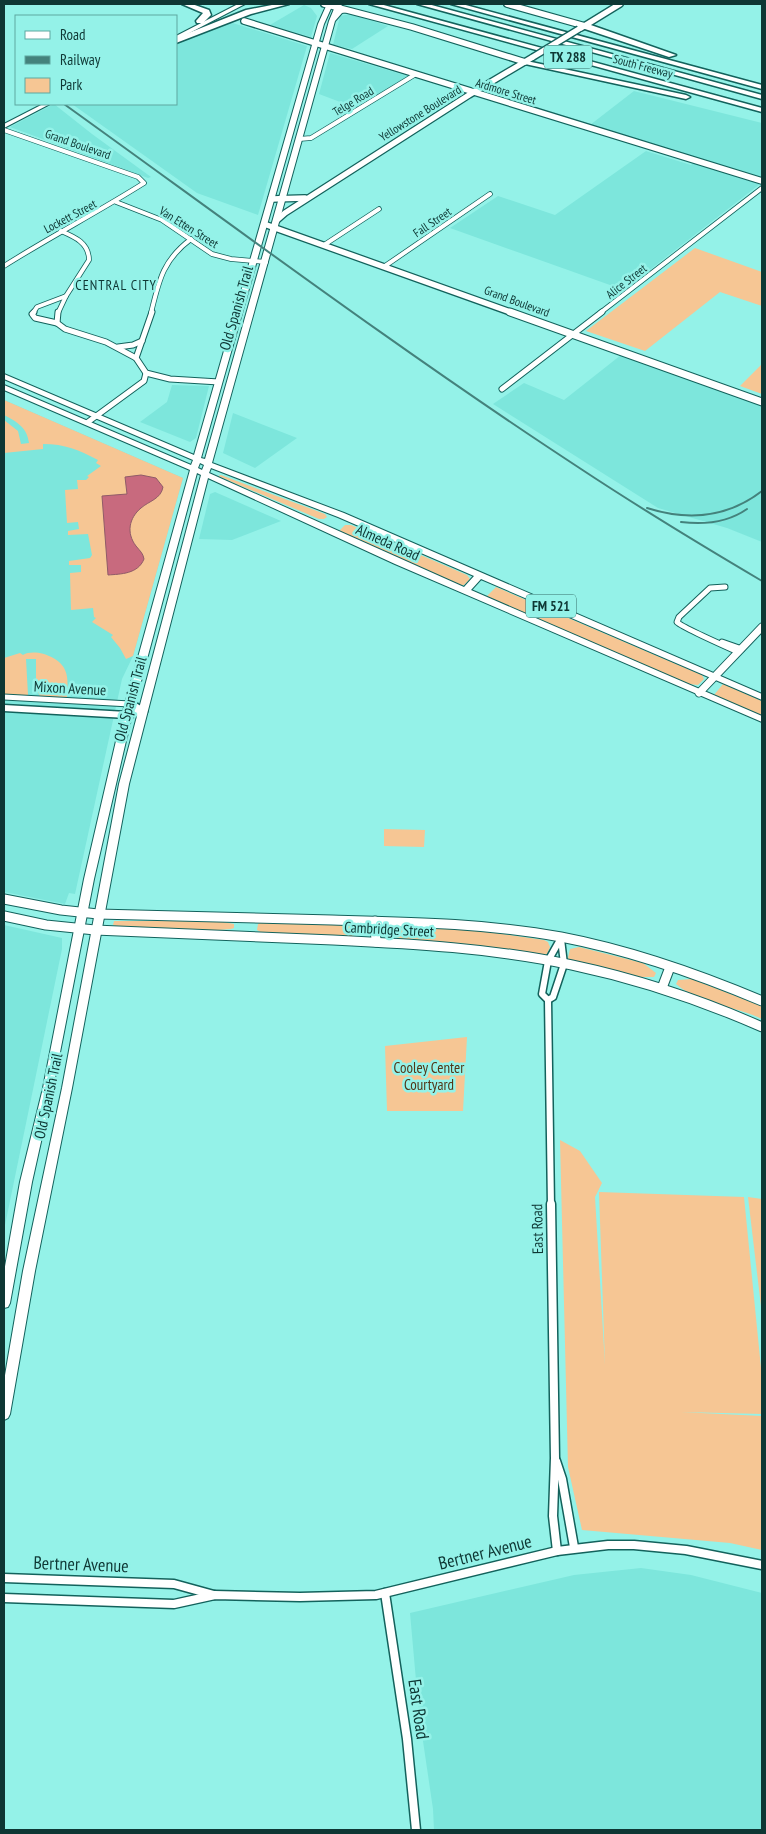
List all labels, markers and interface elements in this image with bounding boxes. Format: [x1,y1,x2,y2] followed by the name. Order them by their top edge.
[15,15,178,105] legend
[60,25,86,44] text: Road
[544,46,592,68] road number: TX 288
[60,50,101,69] text: Railway
[612,51,675,81] street label: South Freeway
[60,75,82,94] text: Park
[474,75,539,108] street label: Ardmore Street
[376,82,464,144] street label: Yellowstone Boulevard
[330,83,376,119] street label: Telge Road
[43,126,113,162] street label: Grand Boulevard
[41,196,99,236] street label: Lockett Street
[156,202,222,251] street label: Van Etten Street
[410,203,454,240] street label: Fall Street
[603,260,650,302] street label: Alice Street
[215,263,257,352] street label: Old Spanish Trail
[75,276,157,294] district label: CENTRAL CITY
[482,282,552,320] street label: Grand Boulevard
[353,520,423,564] street label: Almeda Road
[526,594,576,618] road number: FM 521
[110,654,151,743] street label: Old Spanish Trail
[33,677,107,699] street label: Mixon Avenue
[344,917,434,941] street label: Cambridge Street
[30,1051,66,1141] street label: Old Spanish Trail
[394,1058,465,1094] park label: Cooley Center Courtyard
[527,1204,547,1254] street label: East Road
[436,1529,534,1575] street label: Bertner Avenue
[33,1551,129,1577] street label: Bertner Avenue
[403,1677,435,1741] street label: East Road

